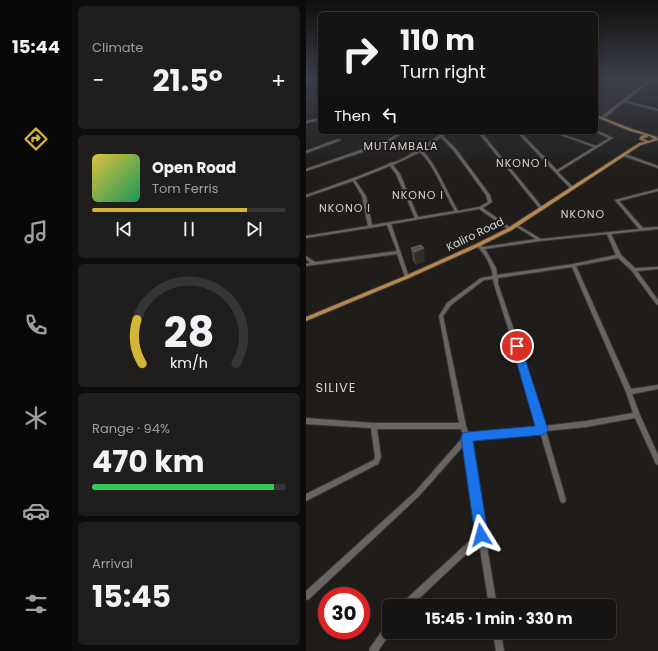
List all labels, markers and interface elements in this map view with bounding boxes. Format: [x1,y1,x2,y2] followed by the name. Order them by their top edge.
[400,21,475,60] text: 110 m
[334,28,386,80] icon: right
[12,34,60,59] text: 15:44
[92,38,143,57] text: Climate
[152,59,223,102] text: 21.5°
[400,59,486,84] text: Turn right
[92,65,104,96] text: −
[271,65,286,96] text: +
[379,104,401,126] icon: left
[334,105,371,126] text: Then
[22,125,50,153] icon: directions
[363,138,439,154] district label: MUTAMBALA
[496,155,548,171] district label: NKONO I
[152,157,236,178] text: Open Road
[152,179,219,198] text: Tom Ferris
[392,187,444,203] district label: NKONO I
[319,200,371,216] district label: NKONO I
[561,206,605,222] district label: NKONO
[444,213,506,255] street label: Kaliro Road
[22,218,50,246] icon: music
[113,218,135,240] icon: previous
[178,218,200,240] icon: pause
[243,218,265,240] icon: next
[164,302,214,361] text: 28
[22,311,50,339] icon: phone
[500,329,534,363] pin
[506,335,528,357] icon: arrive
[170,352,208,372] text: km/h
[315,378,357,397] district label: SILIVE
[22,404,50,432] icon: climate
[92,419,170,438] text: Range · 94%
[92,440,205,483] text: 470 km
[22,497,50,525] icon: car
[460,514,502,556] position arrow
[92,554,133,573] text: Arrival
[92,575,171,618] text: 15:45
[318,587,370,639] speed limit sign: 30
[22,590,50,618] icon: filters
[425,608,573,629] text: 15:45 · 1 min · 330 m

